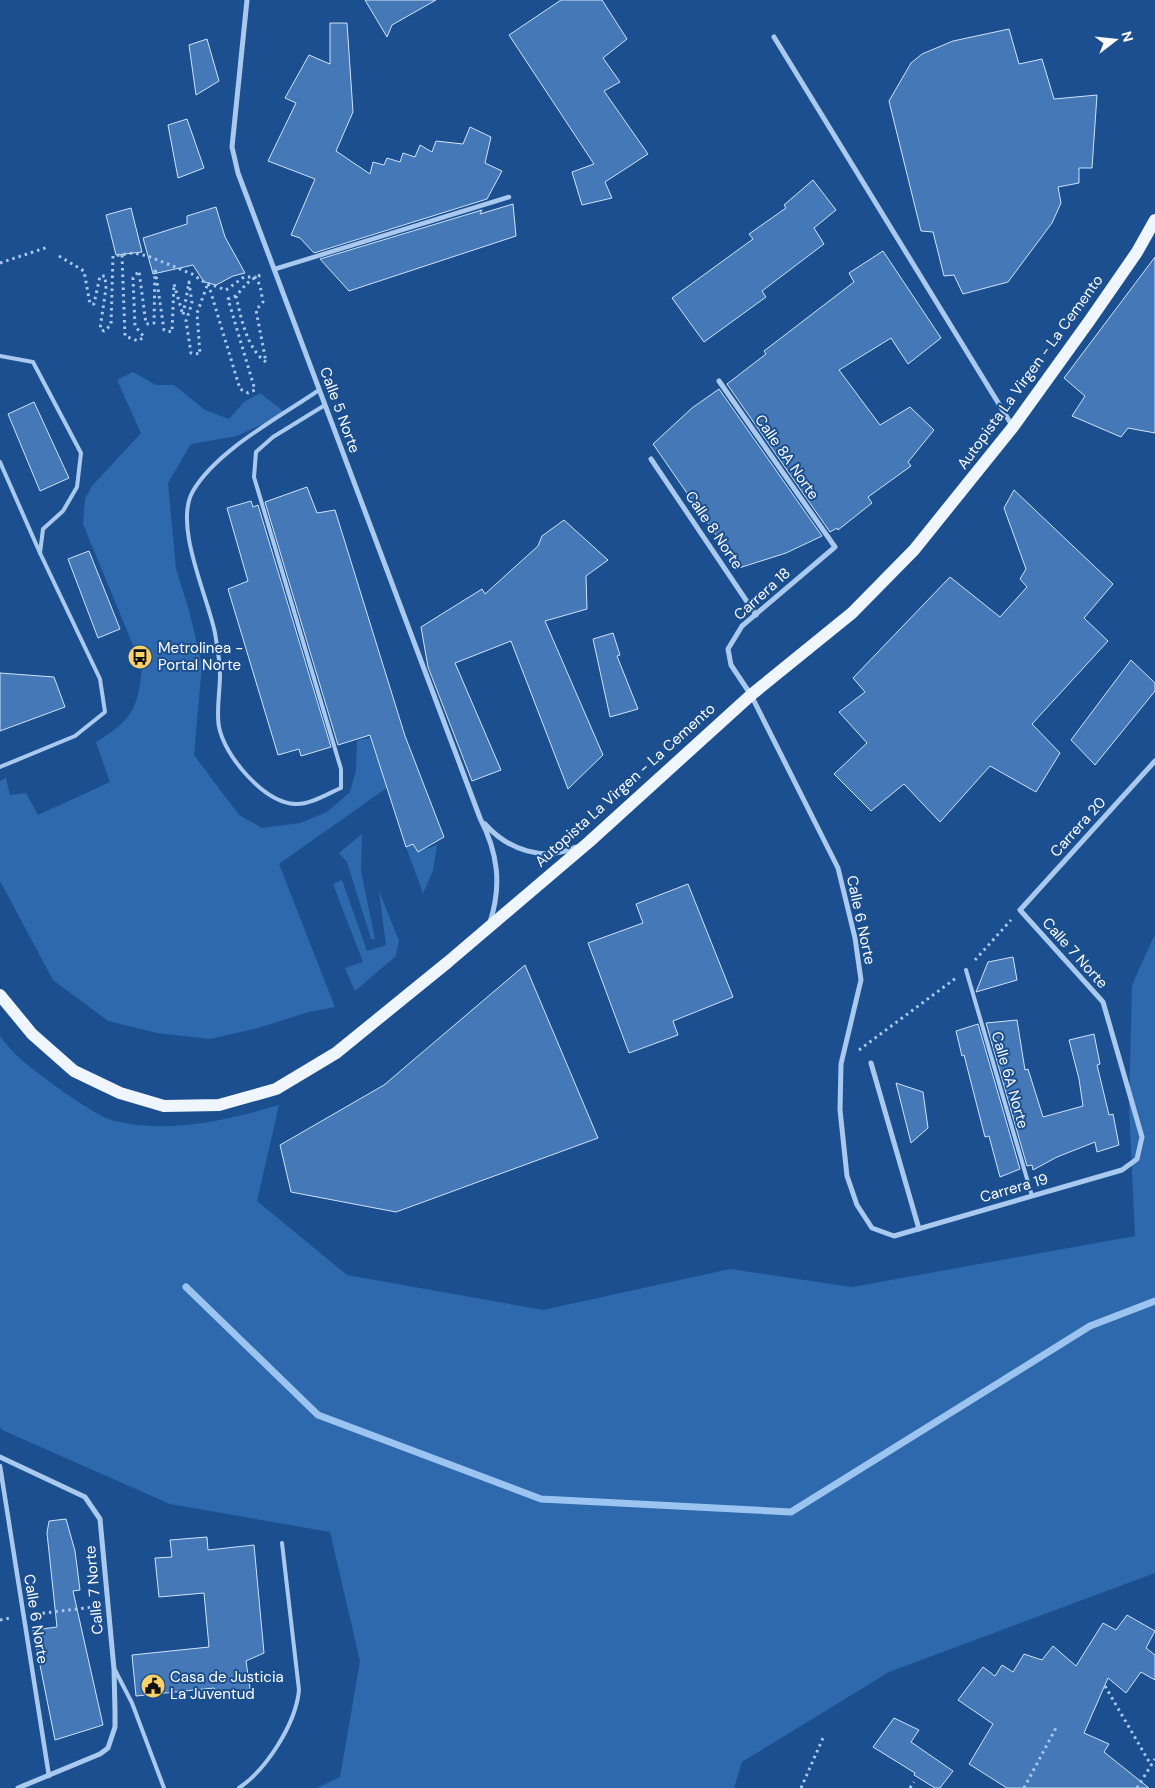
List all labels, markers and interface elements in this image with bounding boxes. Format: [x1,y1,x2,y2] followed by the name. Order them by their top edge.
[1090,15,1140,65] north arrow
[1117,29,1138,44] text: N
[953,271,1107,473] street label: Autopista La Virgen - La Cemento
[315,364,365,456] street label: Calle 5 Norte
[750,410,824,504] street label: Calle 8A Norte
[680,487,748,573] street label: Calle 8 Norte
[729,563,795,625] street label: Carrera 18
[158,638,243,675] place label: Metrolinea - Portal Norte
[127,644,153,670] bus stop icon: Metrolinea - Portal Norte
[531,699,719,871] street label: Autopista La Virgen - La Cemento
[1046,793,1110,861] street label: Carrera 20
[842,874,880,966] street label: Calle 6 Norte
[1038,913,1112,993] street label: Calle 7 Norte
[987,1029,1033,1131] street label: Calle 6A Norte
[978,1169,1050,1207] street label: Carrera 19
[80,1545,108,1635] street label: Calle 7 Norte
[19,1573,53,1665] street label: Calle 6 Norte
[170,1667,284,1704] place label: Casa de Justicia La Juventud
[140,1673,166,1699] public building icon: Casa de Justicia La Juventud

